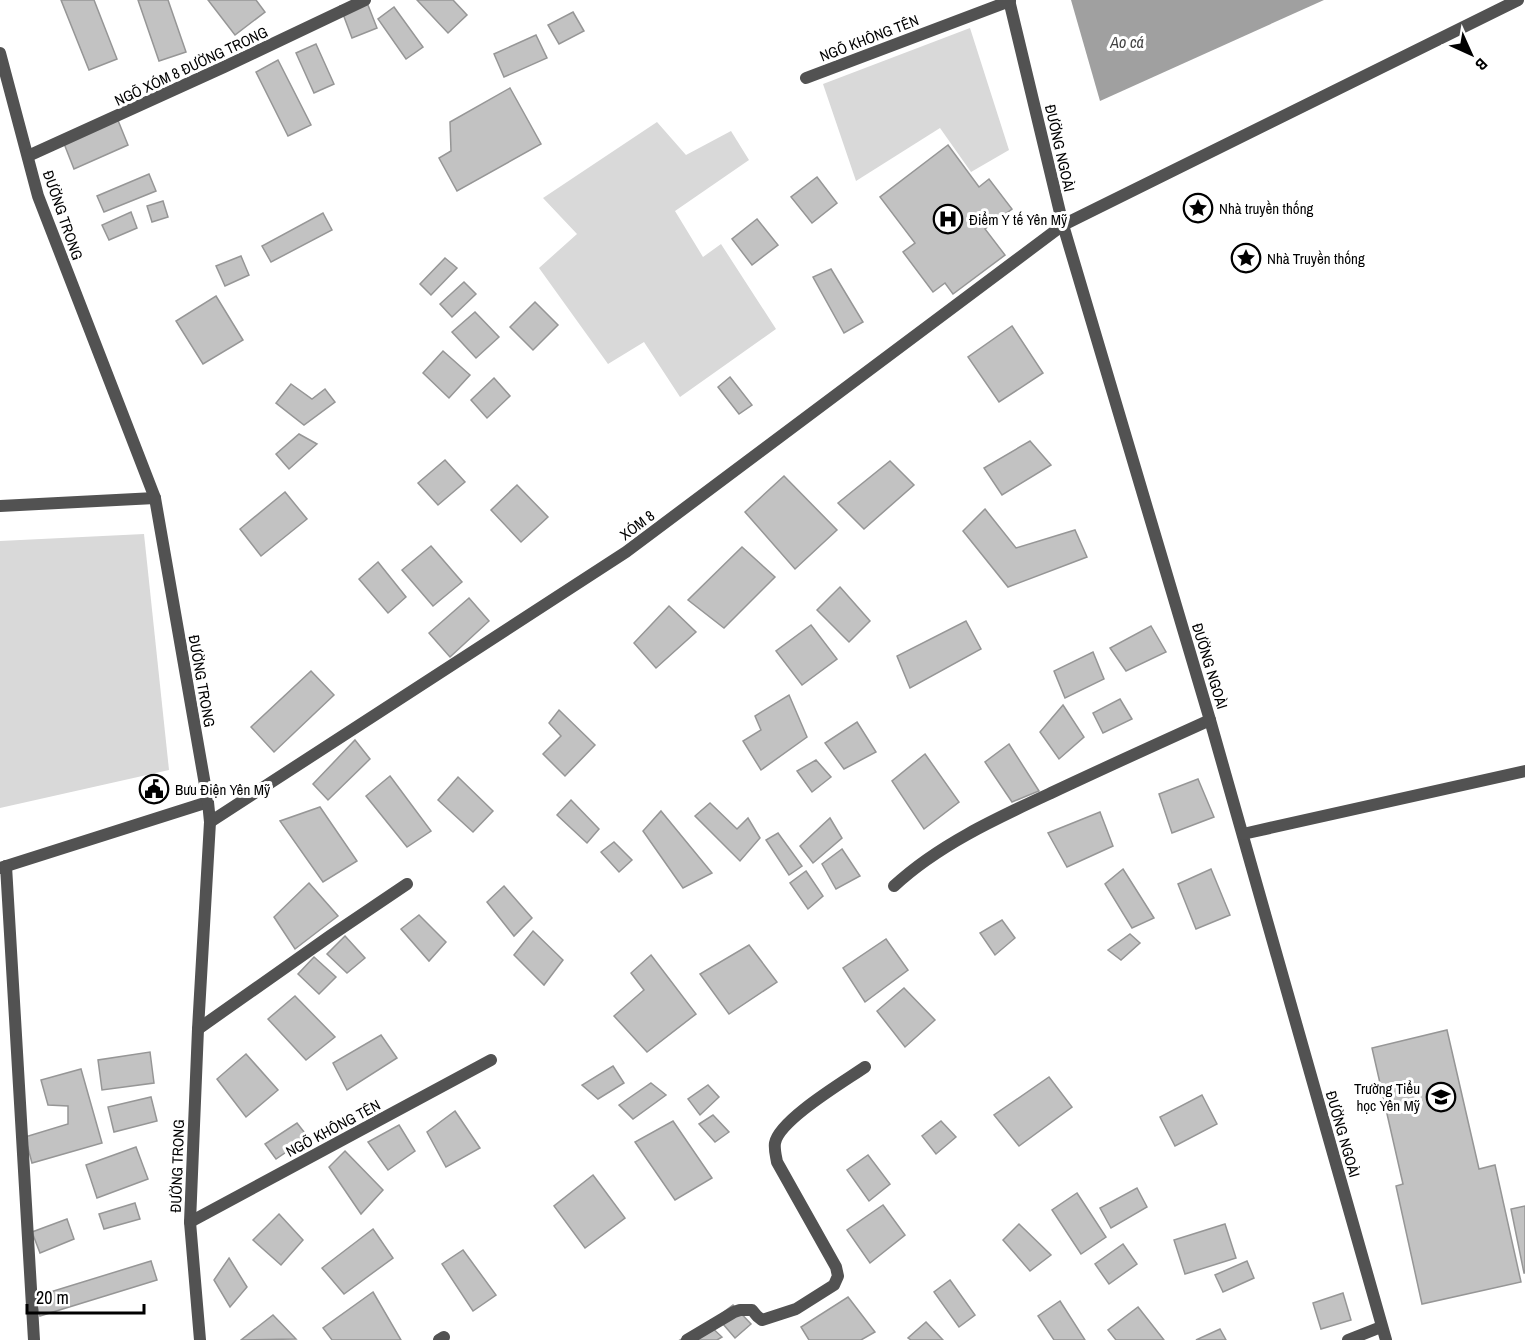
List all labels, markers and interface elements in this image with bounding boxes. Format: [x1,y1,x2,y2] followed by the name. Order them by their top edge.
[817,9,921,67] street label: NGÕ KHÔNG TÊN
[111,21,271,111] street label: NGÕ XÓM 8 ĐƯỜNG TRONG
[1441,24,1501,84] north arrow
[1109,31,1144,53] water label: Ao cá
[1470,53,1493,76] text: B
[1040,102,1080,194] street label: ĐƯỜNG NGOÀI
[38,167,88,263] street label: ĐƯỜNG TRONG
[1182,192,1214,224] place icon: Nhà truyền thống
[1219,198,1314,219] place label: Nhà truyền thống
[932,203,964,235] hospital icon: Điểm Y tế Yên Mỹ
[969,209,1068,230] place label: Điểm Y tế Yên Mỹ
[1230,242,1262,274] place icon: Nhà Truyền thống
[1267,248,1365,269] place label: Nhà Truyền thống
[615,505,659,545] street label: XÓM 8
[1187,620,1233,712] street label: ĐƯỜNG NGOÀI
[184,633,220,729] street label: ĐƯỜNG TRONG
[138,773,170,805] public building icon: Bưu Điện Yên Mỹ
[175,779,271,800] place label: Bưu Điện Yên Mỹ
[1354,1078,1421,1116] place label: Trường Tiểu học Yên Mỹ
[1425,1081,1457,1113] school or university icon: Trường Tiểu học Yên Mỹ
[1321,1088,1365,1180] street label: ĐƯỜNG NGOÀI
[282,1094,384,1162] street label: NGÕ KHÔNG TÊN
[165,1119,189,1213] street label: ĐƯỜNG TRONG
[27,1277,144,1315] scale bar
[36,1285,69,1310] text: 20 m

